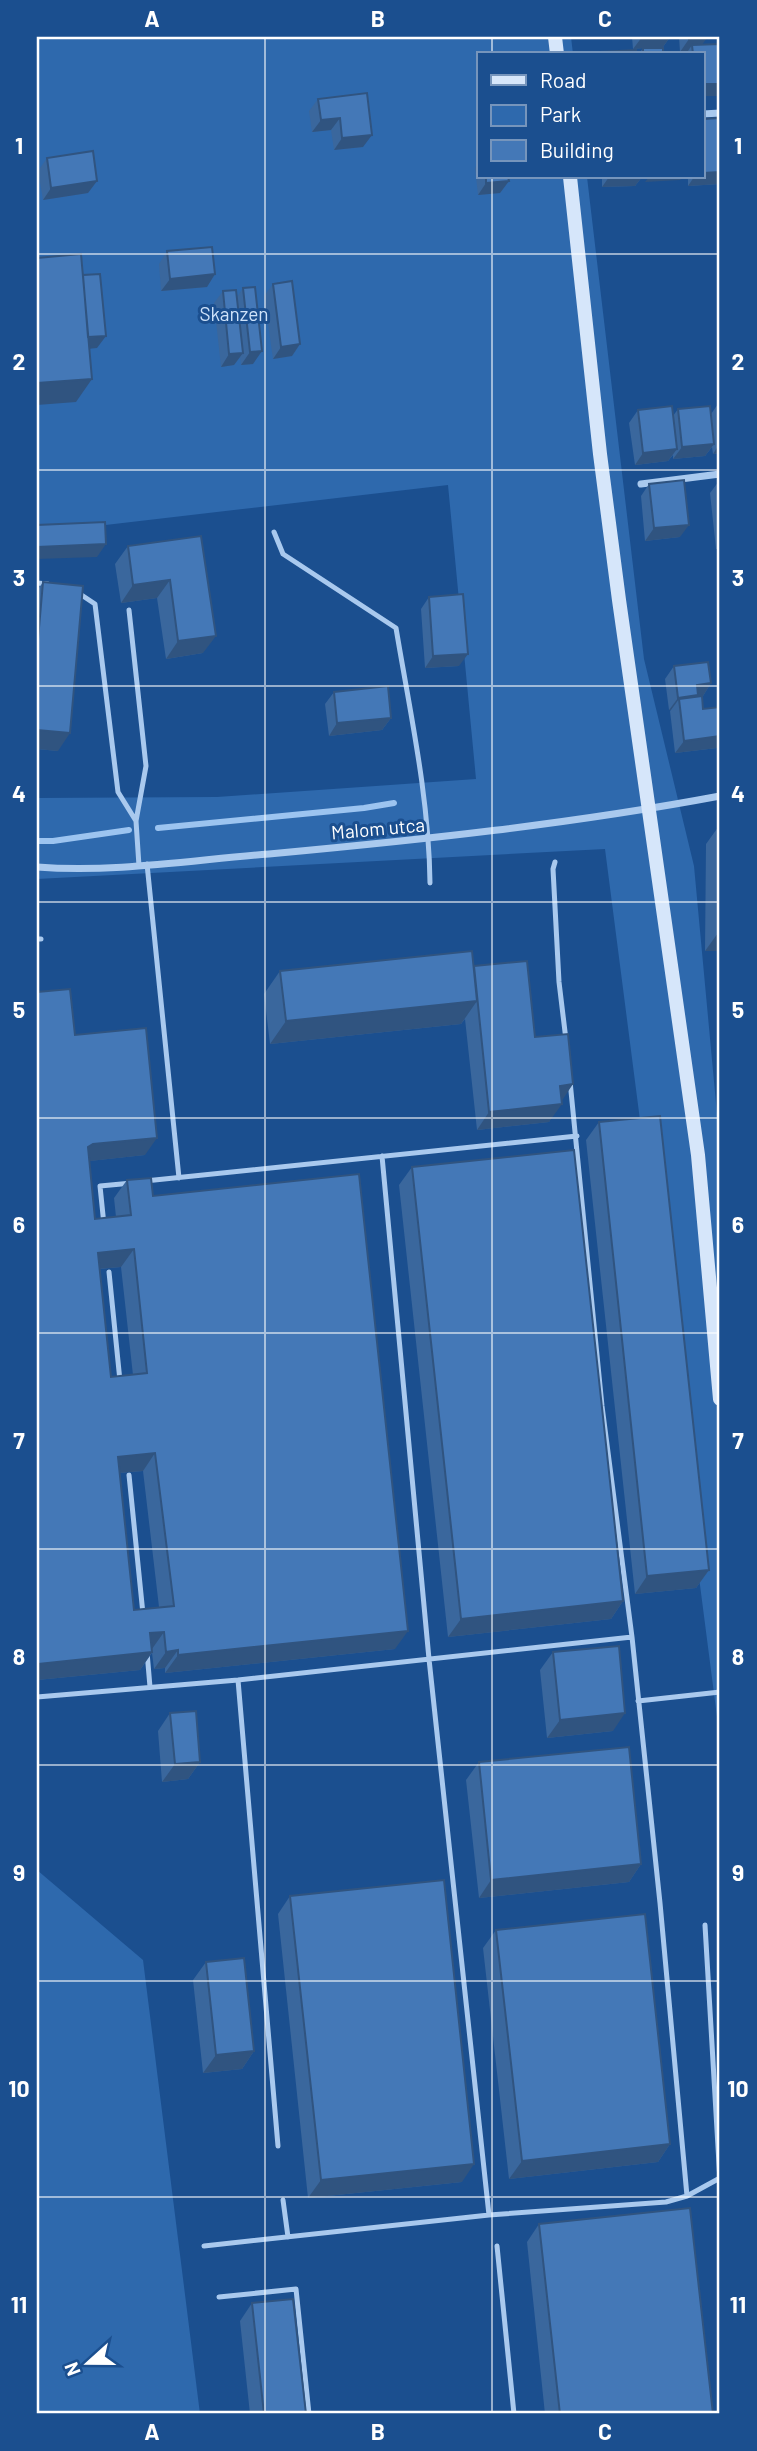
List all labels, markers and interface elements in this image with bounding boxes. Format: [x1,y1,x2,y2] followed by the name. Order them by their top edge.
[144,4,160,32] text: A
[371,4,385,32] text: B
[598,4,612,32] text: C
[477,52,704,178] legend
[540,67,586,92] text: Road
[540,101,581,126] text: Park
[15,131,23,159] text: 1
[734,131,742,159] text: 1
[540,137,614,162] text: Building
[199,302,269,325] park label: Skanzen
[13,347,25,375] text: 2
[732,347,744,375] text: 2
[13,563,25,591] text: 3
[732,563,744,591] text: 3
[12,779,26,807] text: 4
[731,779,745,807] text: 4
[330,812,426,844] street label: Malom utca
[13,995,25,1023] text: 5
[732,995,744,1023] text: 5
[13,1210,25,1238] text: 6
[732,1210,744,1238] text: 6
[13,1426,25,1454] text: 7
[732,1426,744,1454] text: 7
[13,1642,25,1670] text: 8
[732,1642,744,1670] text: 8
[13,1858,25,1886] text: 9
[732,1858,744,1886] text: 9
[8,2074,30,2102] text: 10
[727,2074,749,2102] text: 10
[11,2290,27,2318] text: 11
[730,2290,746,2318] text: 11
[52,2328,122,2398] north arrow
[59,2359,85,2379] text: N
[144,2417,160,2445] text: A
[371,2417,385,2445] text: B
[598,2417,612,2445] text: C

